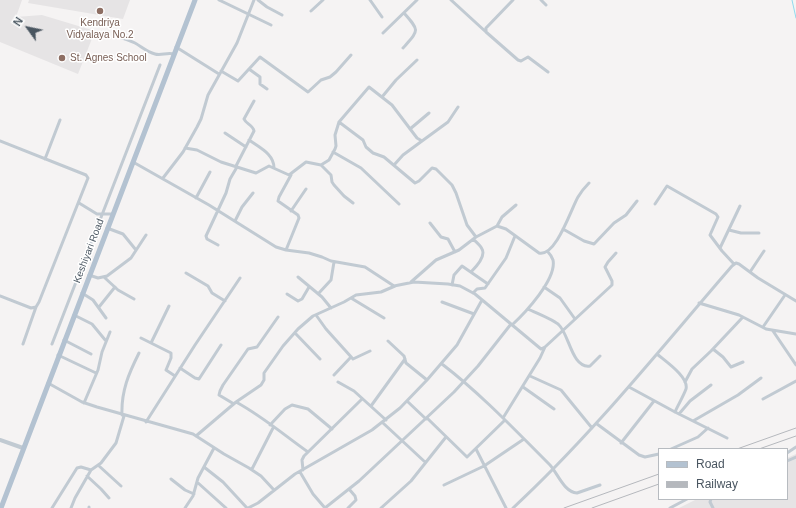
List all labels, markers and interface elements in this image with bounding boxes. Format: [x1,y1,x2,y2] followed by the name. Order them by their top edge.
[95,6,105,16] marker: Kendriya Vidyalaya No.2
[8,8,48,48] north arrow
[11,15,25,28] text: N
[66,17,134,40] place label: Kendriya Vidyalaya No.2
[70,52,147,64] place label: St. Agnes School
[57,53,67,63] marker: St. Agnes School
[71,217,107,285] street label: Keshiyari Road
[658,448,788,500] legend
[696,457,725,471] text: Road
[696,477,738,491] text: Railway

